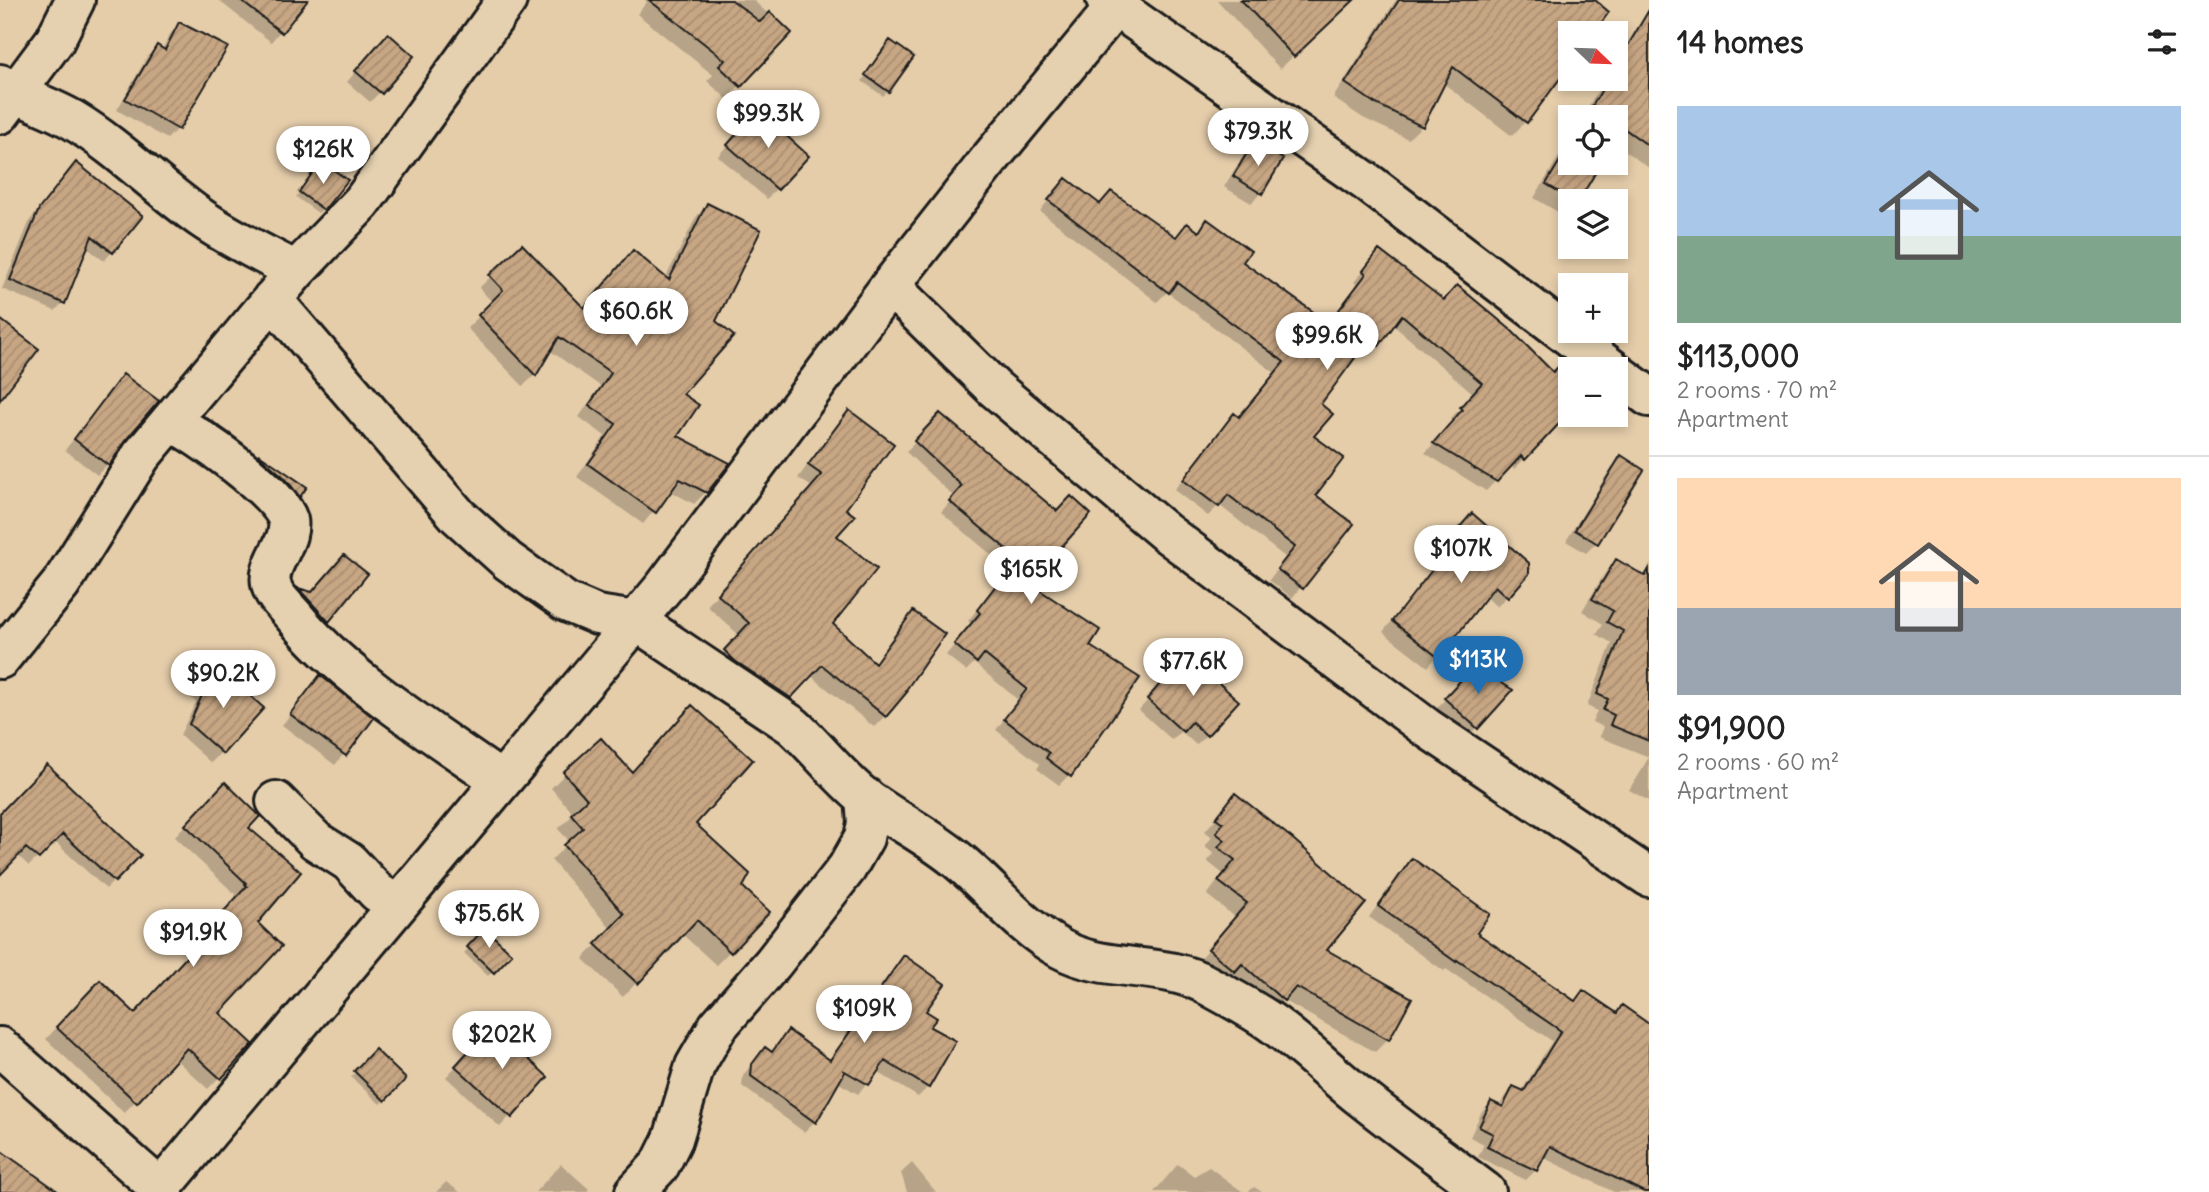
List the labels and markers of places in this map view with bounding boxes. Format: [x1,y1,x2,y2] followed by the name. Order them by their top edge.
[711,90,825,150] pin: $99.3K
[1201,108,1315,168] pin: $79.3K
[274,127,372,186] pin: $126K
[579,288,693,348] pin: $60.6K
[1270,312,1384,372] pin: $99.6K
[1412,526,1510,585] pin: $107K
[982,546,1080,606] pin: $165K
[1429,636,1527,696] pin: $113K
[1136,638,1250,698] pin: $77.6K
[166,650,280,710] pin: $90.2K
[432,890,546,950] pin: $75.6K
[136,909,250,969] pin: $91.9K
[815,986,913,1045] pin: $109K
[453,1012,551,1071] pin: $202K

